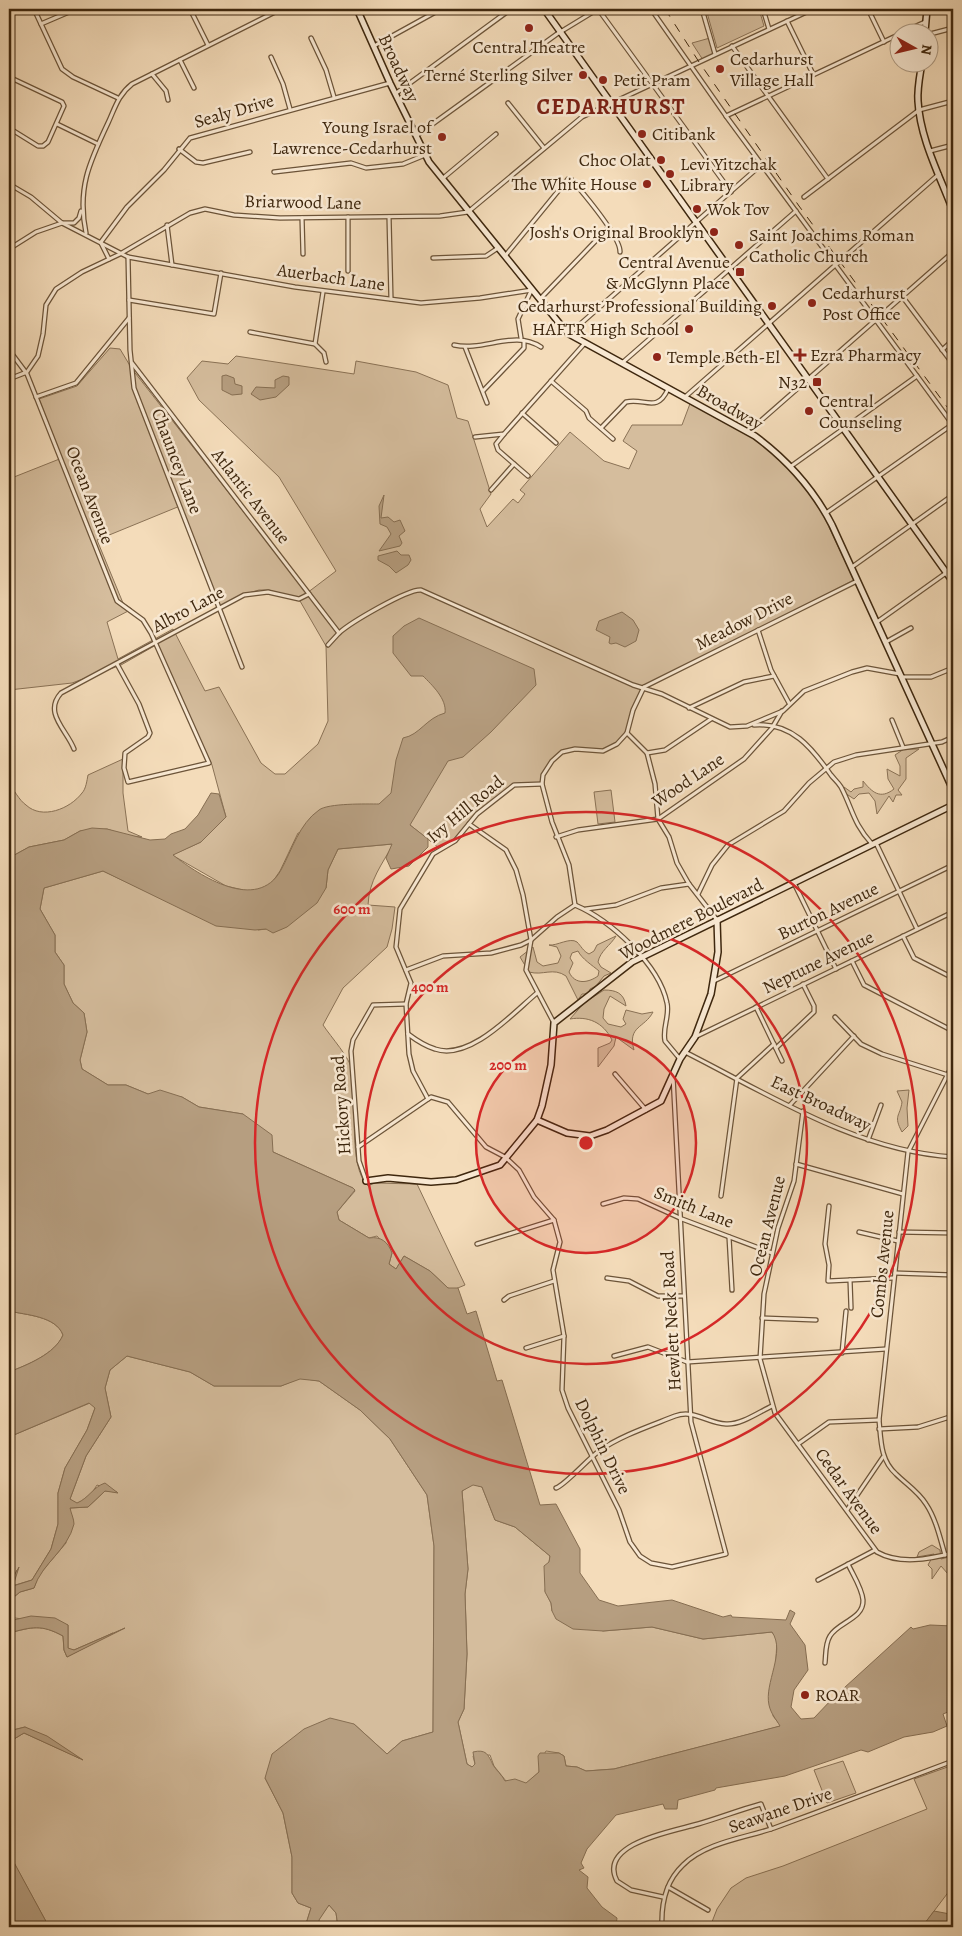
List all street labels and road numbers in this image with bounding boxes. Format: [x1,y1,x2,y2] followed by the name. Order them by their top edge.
[373,30,426,107] street label: Broadway
[191,88,277,134] street label: Sealy Drive
[244,189,362,215] street label: Briarwood Lane
[275,257,386,296] street label: Auerbach Lane
[692,378,768,436] street label: Broadway
[146,405,208,517] street label: Chauncey Lane
[60,442,120,548] street label: Ocean Avenue
[206,443,296,549] street label: Atlantic Avenue
[147,580,228,638] street label: Albro Lane
[691,586,797,656] street label: Meadow Drive
[646,747,729,813] street label: Wood Lane
[421,769,509,848] street label: Ivy Hill Road
[614,872,767,966] street label: Woodmere Boulevard
[774,876,882,946] street label: Burton Avenue
[758,925,878,999] street label: Neptune Avenue
[326,1054,356,1156] street label: Hickory Road
[767,1069,876,1137] street label: East Broadway
[743,1173,791,1279] street label: Ocean Avenue
[651,1180,737,1234] street label: Smith Lane
[864,1209,900,1319] street label: Combs Avenue
[655,1250,687,1392] street label: Hewlett Neck Road
[569,1394,637,1498] street label: Dolphin Drive
[810,1443,888,1539] street label: Cedar Avenue
[725,1781,835,1839] street label: Seawane Drive

